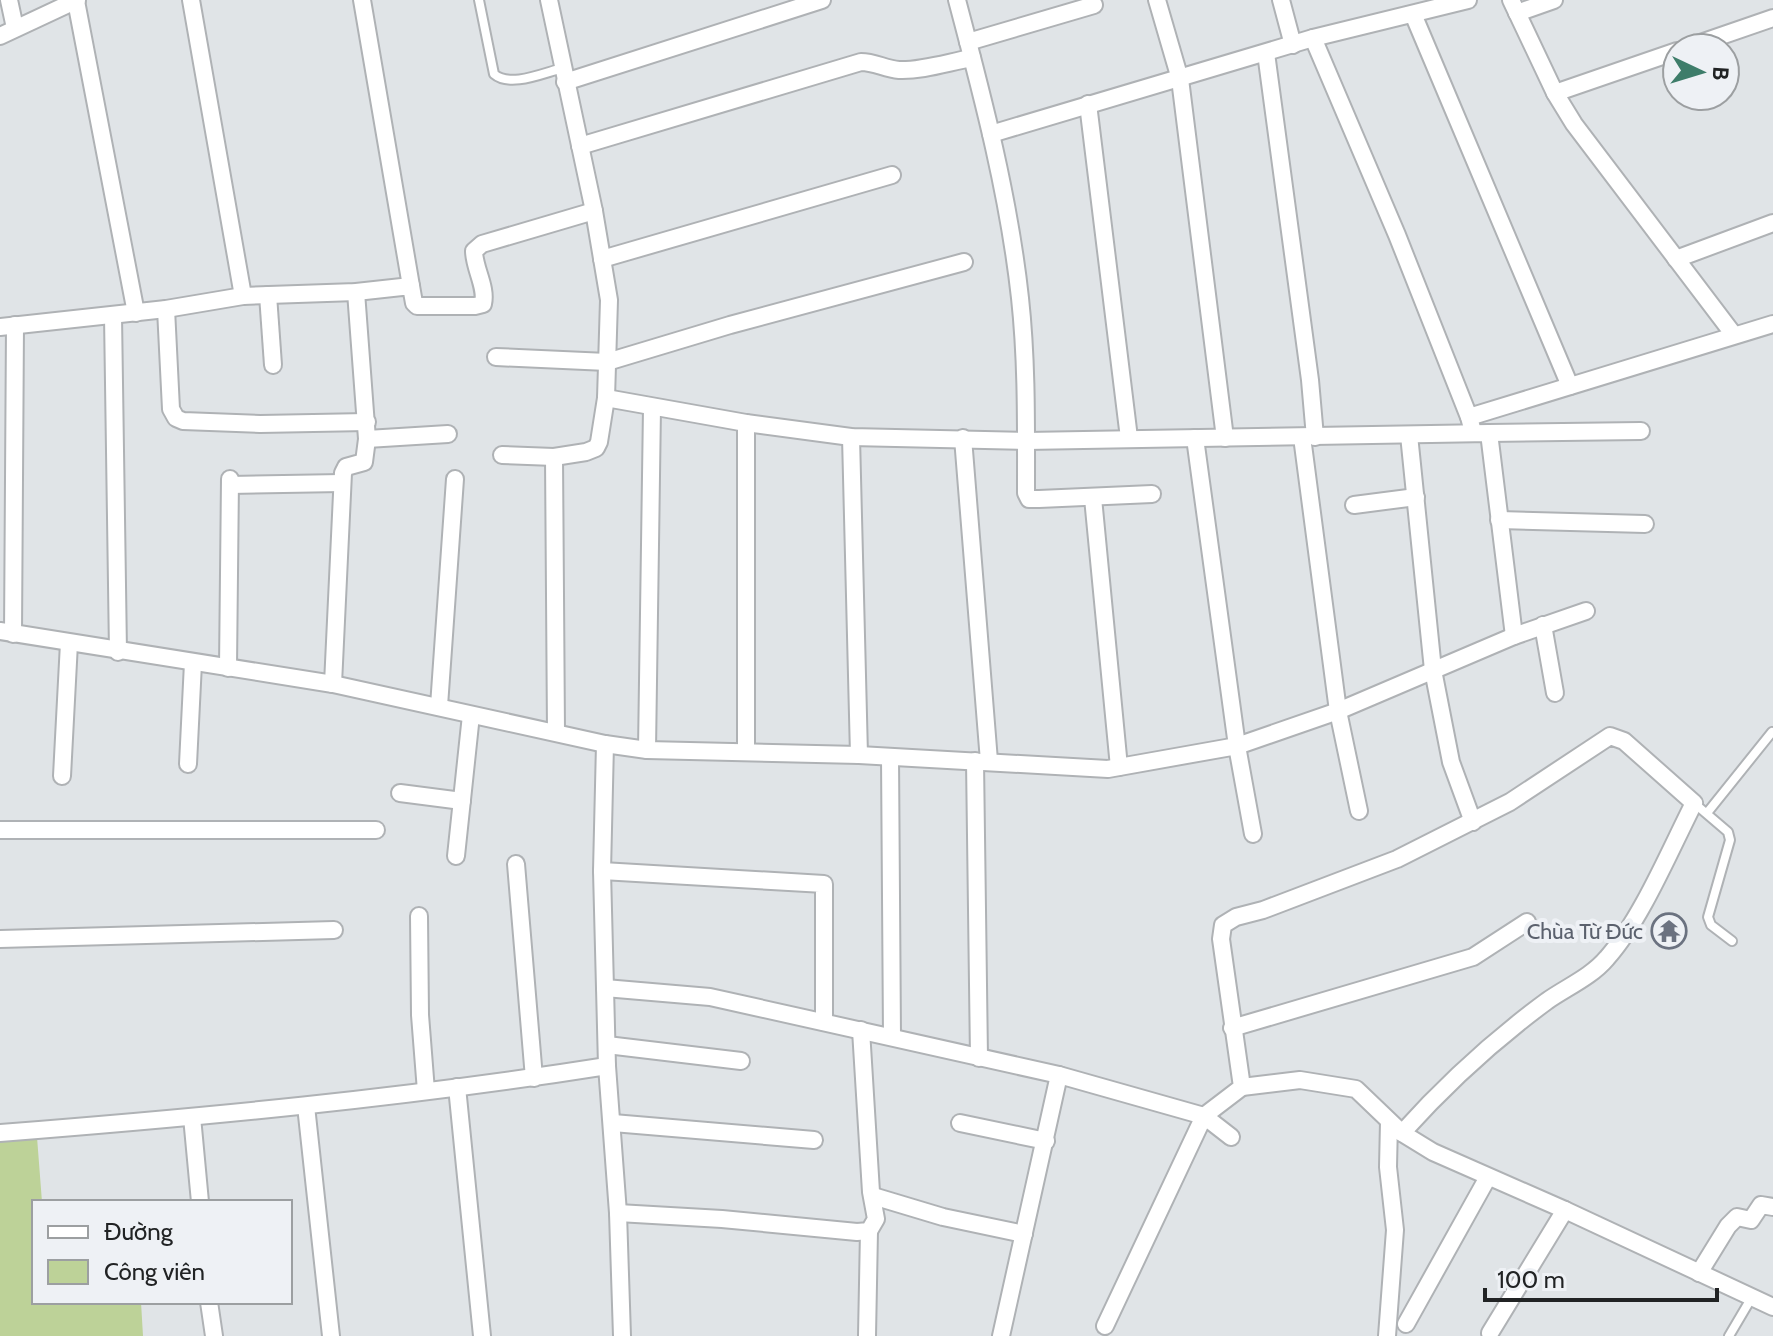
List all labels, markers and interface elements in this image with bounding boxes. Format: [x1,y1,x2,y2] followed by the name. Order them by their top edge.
[1661,32,1741,112] north arrow
[1706,66,1734,81] text: B
[1650,912,1688,950] temple icon: Chùa Từ Đức
[1527,918,1643,945] place label: Chùa Từ Đức
[32,1200,292,1304] legend
[104,1217,174,1246] text: Đường
[1485,1252,1717,1302] scale bar
[104,1257,205,1286] text: Công viên
[1497,1265,1565,1294] text: 100 m

